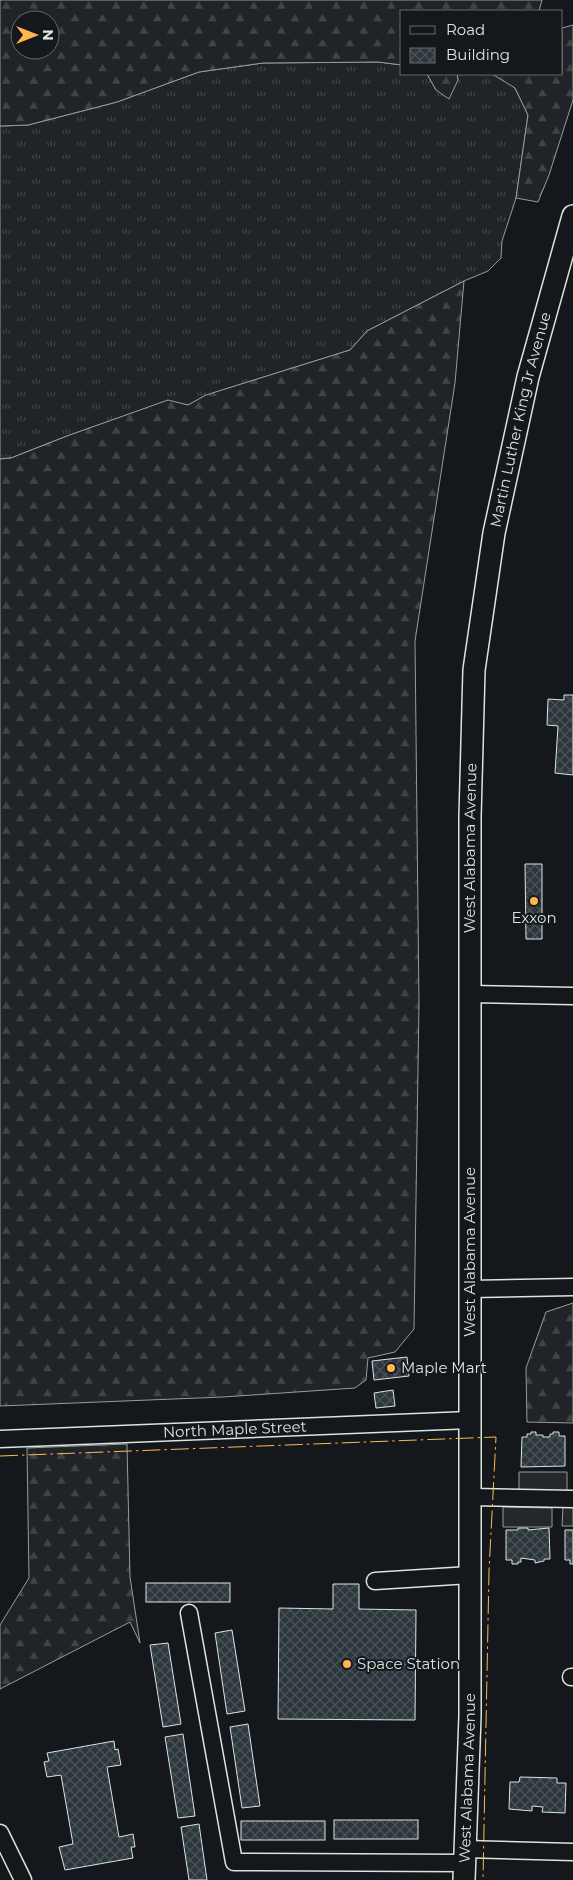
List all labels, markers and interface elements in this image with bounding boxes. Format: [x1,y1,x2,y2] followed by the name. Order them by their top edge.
[10,10,60,60] north arrow
[400,10,563,75] legend
[446,20,485,39] text: Road
[39,29,57,41] text: N
[446,45,510,64] text: Building
[485,310,555,529] street label: Martin Luther King Jr Avenue
[460,763,480,933] street label: West Alabama Avenue
[528,895,540,907] marker: Exxon
[511,908,557,927] place label: Exxon
[460,1167,479,1337] street label: West Alabama Avenue
[401,1358,487,1377] place label: Maple Mart
[385,1362,397,1374] marker: Maple Mart
[163,1417,307,1441] street label: North Maple Street
[357,1654,460,1673] place label: Space Station
[341,1658,353,1670] marker: Space Station
[455,1693,479,1863] street label: West Alabama Avenue

